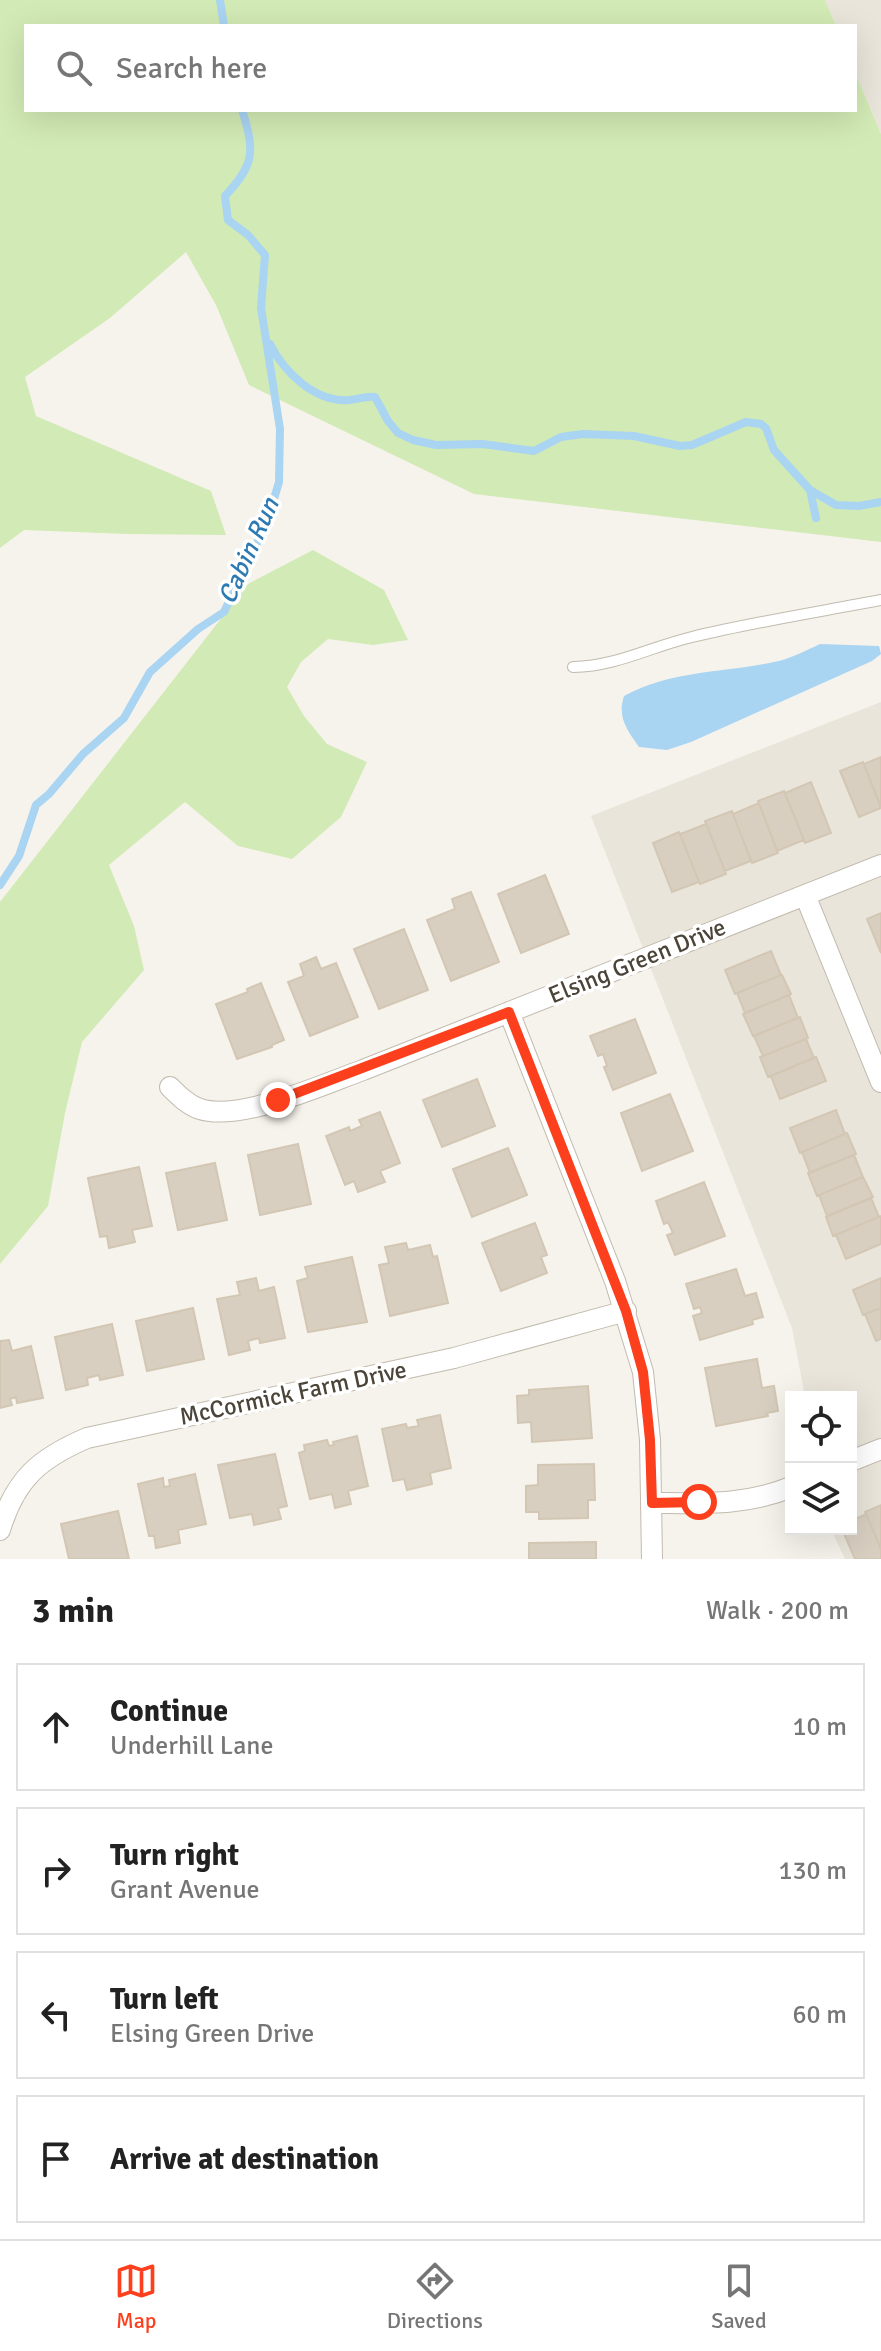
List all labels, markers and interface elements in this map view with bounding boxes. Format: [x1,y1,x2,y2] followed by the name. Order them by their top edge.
[24,24,857,112] search box
[52,46,96,90] icon: search
[116,50,267,87] text: Search here
[211,492,287,609] water label: Cabin Run
[544,912,730,1010] street label: Elsing Green Drive
[260,1082,296,1118] route end
[177,1354,409,1432] street label: McCormick Farm Drive
[785,1391,857,1535] map controls
[785,1391,857,1463] button: locate
[785,1463,857,1535] button: layers
[681,1484,717,1520] route start
[32,1590,114,1632] text: 3 min
[706,1595,849,1627] text: Walk · 200 m
[110,1693,228,1730] text: Continue
[34,1705,78,1749] icon: ahead
[792,1711,847,1743] text: 10 m
[110,1730,274,1762] text: Underhill Lane
[110,1837,239,1874] text: Turn right
[34,1849,78,1893] icon: right
[778,1855,847,1887] text: 130 m
[110,1874,260,1906] text: Grant Avenue
[110,1981,219,2018] text: Turn left
[34,1993,78,2037] icon: left
[792,1999,847,2031] text: 60 m
[110,2018,314,2050] text: Elsing Green Drive
[34,2137,78,2181] icon: arrive
[110,2141,379,2178] text: Arrive at destination
[114,2259,158,2334] tab: Map
[387,2259,483,2334] tab: Directions
[711,2259,767,2334] tab: Saved

